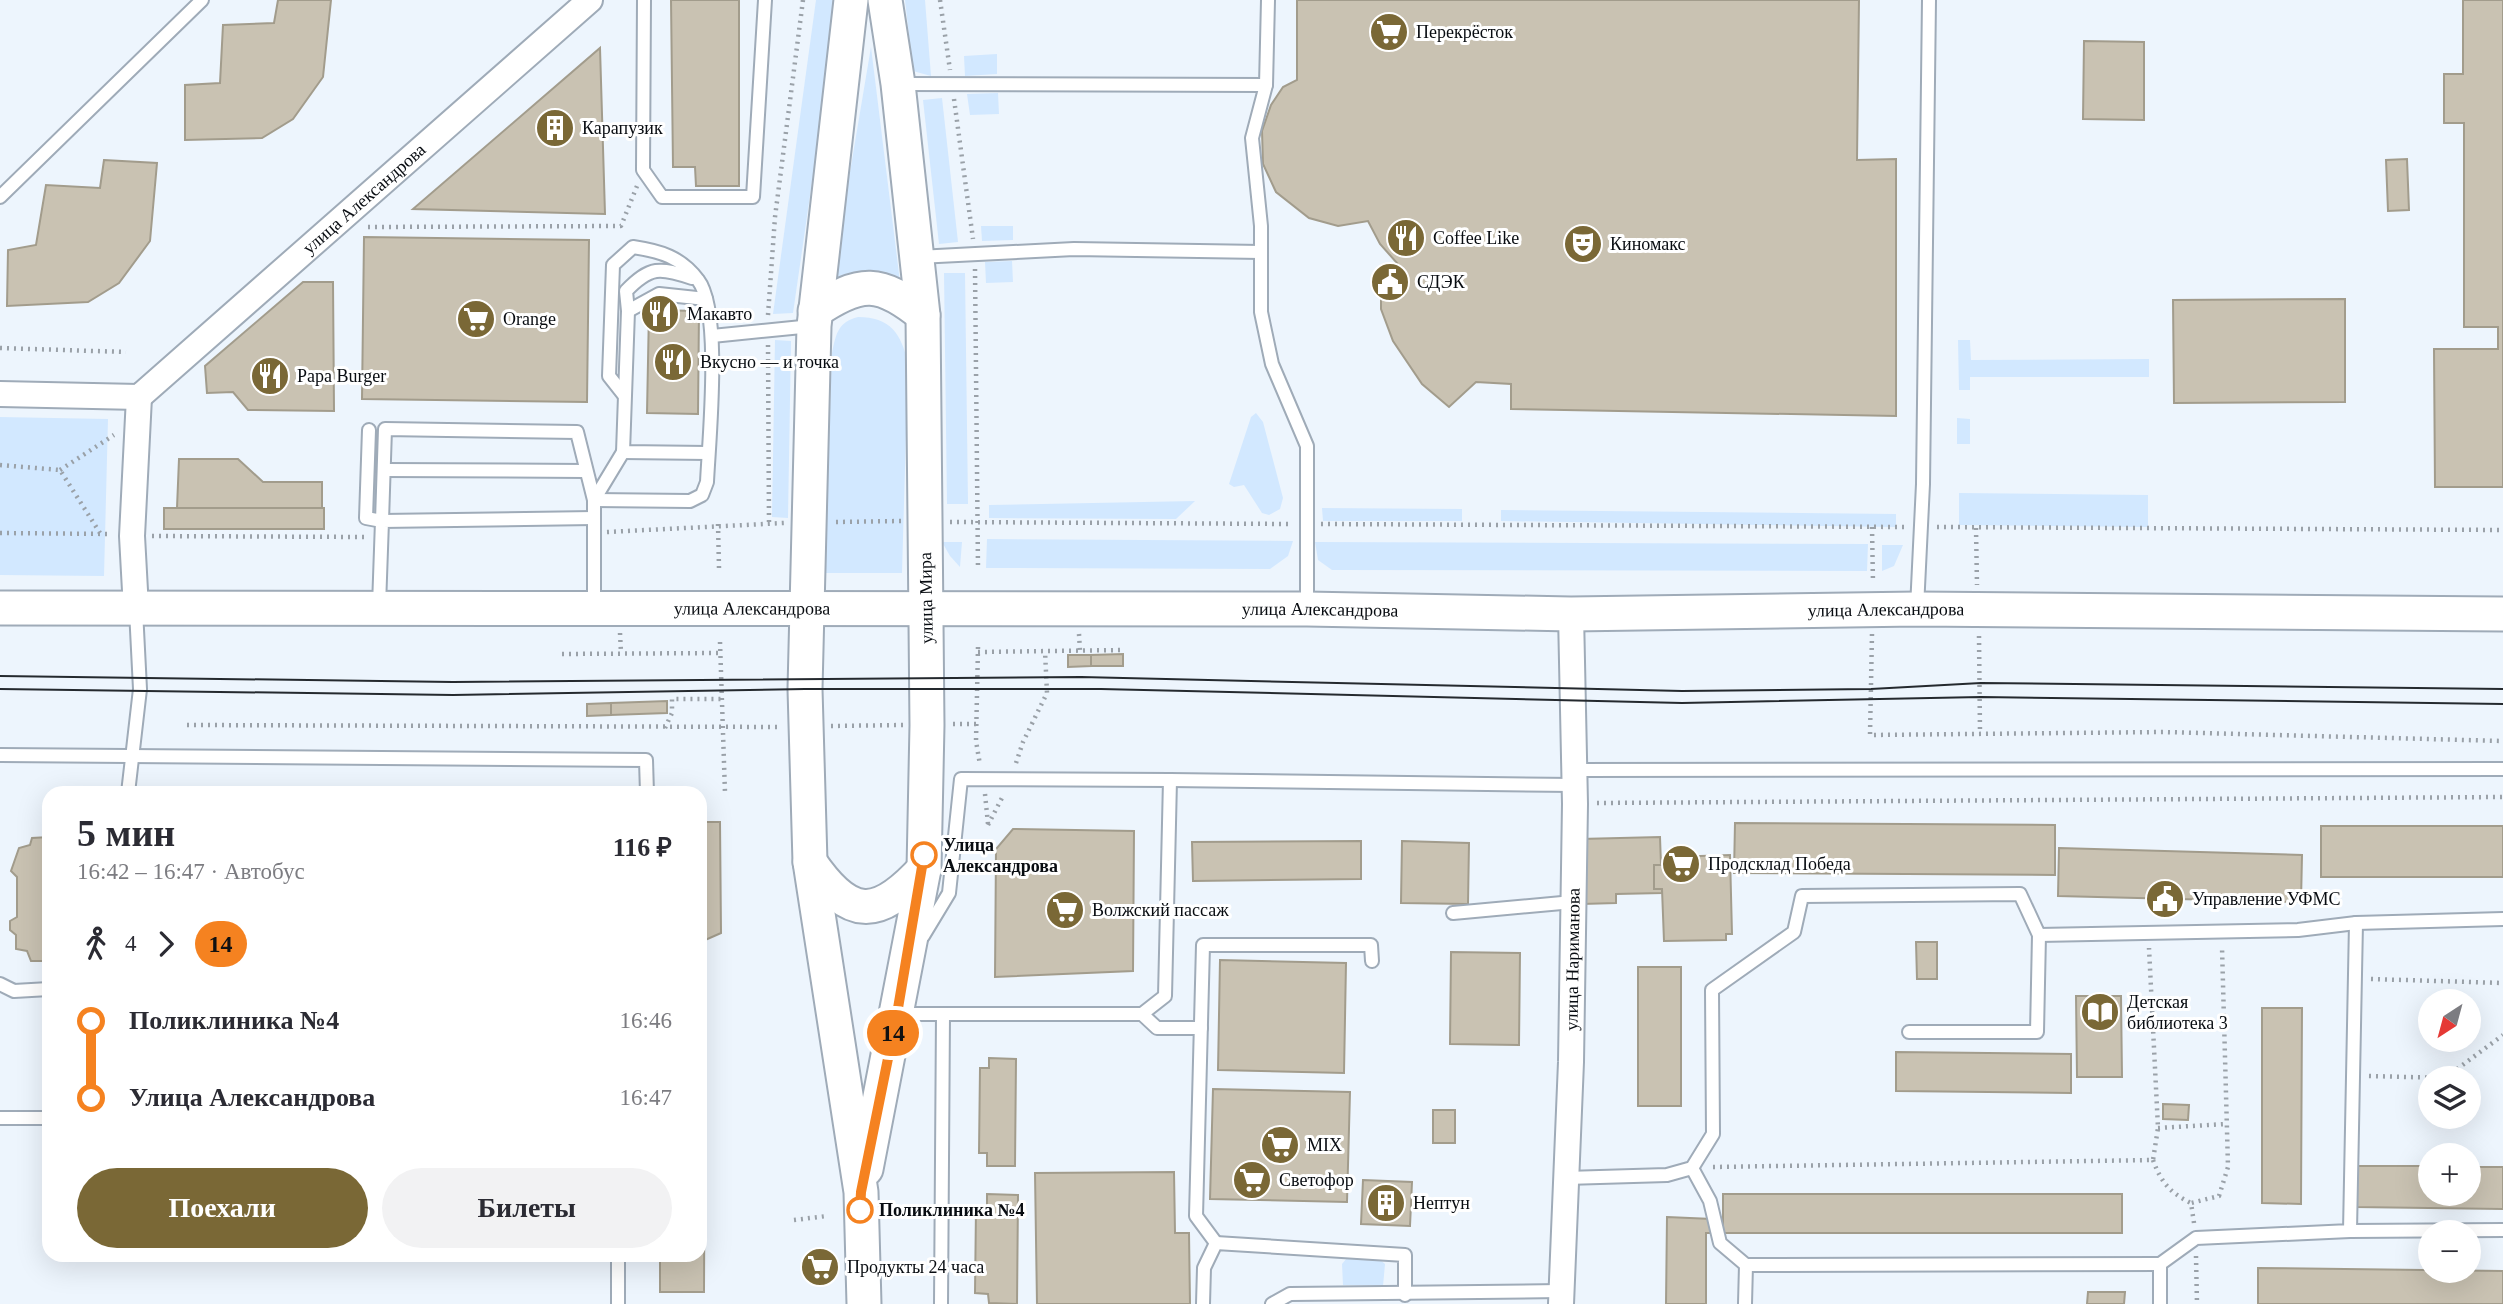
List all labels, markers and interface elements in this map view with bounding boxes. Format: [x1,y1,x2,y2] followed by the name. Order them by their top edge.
[1368,11,1410,53] supermarket icon: Перекрёсток
[1416,22,1513,42] place label: Перекрёсток
[534,107,576,149] building icon: Карапузик
[582,118,663,138] place label: Карапузик
[299,140,430,258] street label: улица Александрова
[1385,217,1427,259] restaurant icon: Coffee Like
[1562,223,1604,265] theatre icon: Киномакс
[1433,228,1519,248] place label: Coffee Like
[1610,234,1685,254] place label: Киномакс
[1369,261,1411,303] public building icon: СДЭК
[1417,272,1466,292] place label: СДЭК
[639,293,681,335] restaurant icon: Макавто
[455,298,497,340] supermarket icon: Orange
[687,304,752,324] place label: Макавто
[503,309,556,329] place label: Orange
[652,341,694,383] restaurant icon: Вкусно — и точка
[700,352,839,372] place label: Вкусно — и точка
[249,355,291,397] restaurant icon: Papa Burger
[297,366,386,386] place label: Papa Burger
[915,552,937,644] street label: улица Мира
[674,599,830,619] street label: улица Александрова
[1242,599,1398,621] street label: улица Александрова
[1808,599,1964,621] street label: улица Александрова
[77,812,175,854] text: 5 мин
[613,833,672,862] text: 116 ₽
[943,835,1058,876] place label: Улица Александрова
[911,842,937,868] marker: Улица Александрова
[1660,843,1702,885] supermarket icon: Продсклад Победа
[1708,854,1851,874] place label: Продсклад Победа
[77,859,305,884] text: 16:42 – 16:47 · Автобус
[2144,878,2186,920] public building icon: Управление УФМС
[1561,888,1584,1031] street label: улица Нариманова
[1044,889,1086,931] supermarket icon: Волжский пассаж
[2192,889,2340,909] place label: Управление УФМС
[1092,900,1229,920] place label: Волжский пассаж
[77,925,115,963] icon: walk
[147,925,185,963] icon: forward
[125,931,137,956] text: 4
[209,931,233,957] text: 14
[2418,989,2482,1052] north arrow
[2418,989,2481,1283] map controls
[2079,991,2121,1033] library icon: Детская библиотека 3
[2127,992,2228,1033] place label: Детская библиотека 3
[129,1006,339,1035] text: Поликлиника №4
[620,1008,672,1033] text: 16:46
[862,1010,924,1056] line badge: 14
[881,1020,905,1046] text: 14
[2418,1066,2481,1129] button: layers
[129,1083,375,1112] text: Улица Александрова
[620,1085,672,1110] text: 16:47
[1259,1124,1301,1166] supermarket icon: MIX
[1307,1135,1342,1155] place label: MIX
[2418,1143,2481,1206] button: +
[1231,1159,1273,1201] supermarket icon: Светофор
[77,1168,368,1248] button: Поехали
[382,1168,672,1248] button: Билеты
[1279,1170,1354,1190] place label: Светофор
[1365,1182,1407,1224] building icon: Нептун
[1413,1193,1470,1213] place label: Нептун
[847,1197,873,1223] marker: Поликлиника №4
[879,1200,1025,1220] place label: Поликлиника №4
[2418,1220,2481,1283] button: −
[799,1246,841,1288] supermarket icon: Продукты 24 часа
[847,1257,984,1277] place label: Продукты 24 часа

